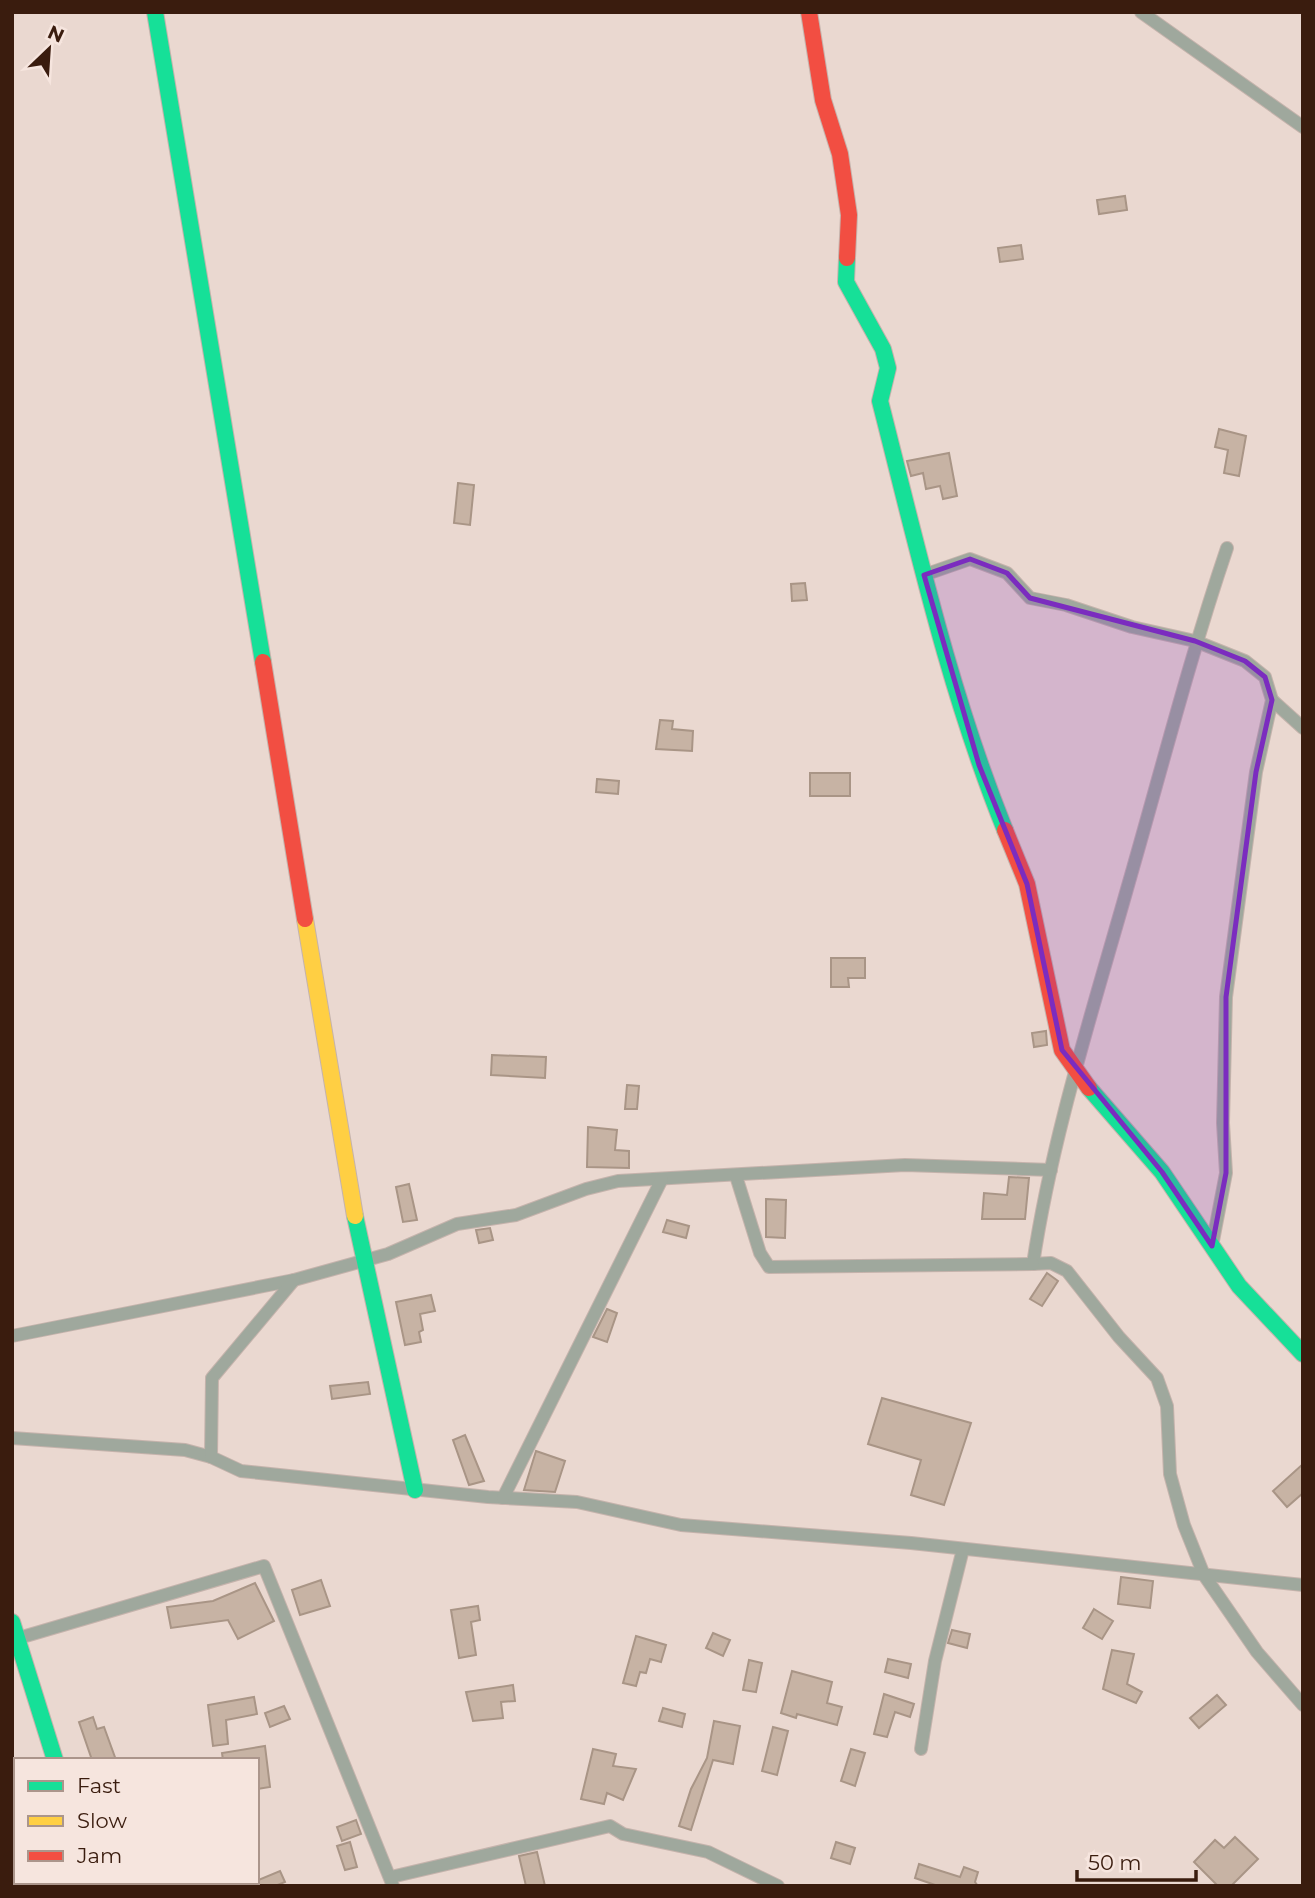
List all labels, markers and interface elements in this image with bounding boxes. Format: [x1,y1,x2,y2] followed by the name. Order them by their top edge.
[14,14,84,84] north arrow
[44,20,68,48] text: N
[14,1758,259,1884] legend
[77,1773,121,1798] text: Fast
[77,1808,127,1833] text: Slow
[1077,1839,1196,1883] scale bar
[76,1843,122,1868] text: Jam
[1088,1850,1142,1875] text: 50 m

